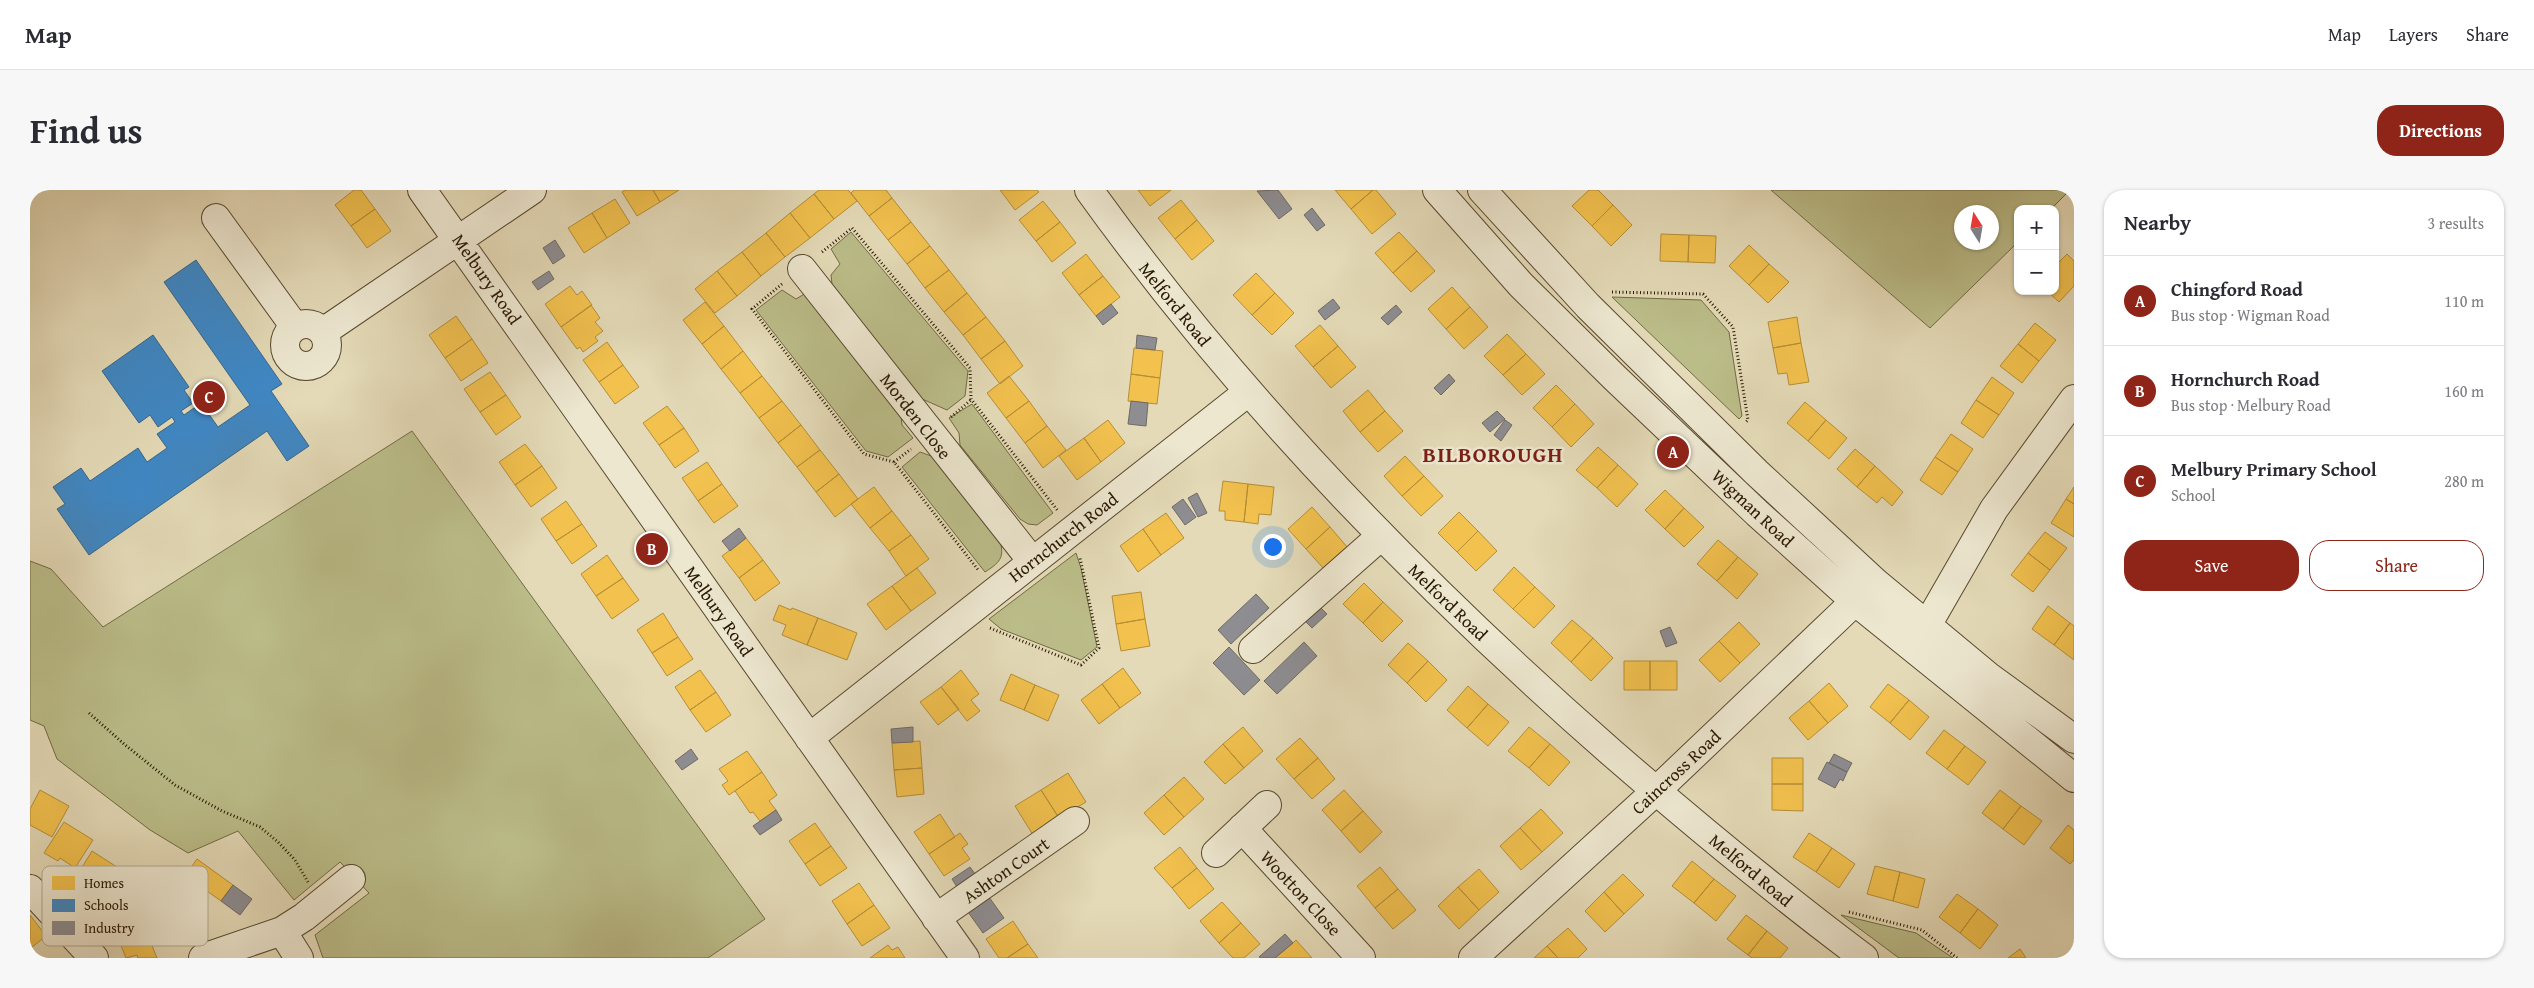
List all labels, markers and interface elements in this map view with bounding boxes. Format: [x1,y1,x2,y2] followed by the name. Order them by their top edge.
[25,17,72,52] text: Map
[2328,21,2361,48] text: Map
[2389,21,2438,48] text: Layers
[2466,21,2509,48] text: Share
[30,105,143,156] text: Find us
[2377,105,2504,156] button: Directions
[1954,205,1999,250] north arrow
[2014,205,2059,295] map controls
[2014,205,2059,250] button: +
[2124,207,2191,238] text: Nearby
[2427,211,2484,235] text: 3 results
[446,228,528,330] street label: Melbury Road
[2014,250,2059,295] button: −
[1133,256,1218,352] street label: Melford Road
[2171,275,2303,303] text: Chingford Road
[2135,289,2145,313] text: A
[2444,289,2484,313] text: 110 m
[2171,303,2330,327] text: Bus stop · Wigman Road
[2171,365,2320,393] text: Hornchurch Road
[874,367,958,465] street label: Morden Close
[193,378,225,416] pin: C
[2135,379,2145,403] text: B
[2444,379,2484,403] text: 160 m
[2171,393,2331,417] text: Bus stop · Melbury Road
[1657,433,1689,471] pin: A
[1423,438,1563,470] district label: BILBOROUGH
[2171,455,2377,483] text: Melbury Primary School
[1706,463,1801,554] street label: Wigman Road
[2135,469,2145,493] text: C
[2444,469,2484,493] text: 280 m
[2171,483,2215,507] text: School
[1002,485,1124,589] street label: Hornchurch Road
[636,530,668,568] pin: B
[1260,534,1286,560] your location
[2124,540,2299,591] button: Save
[2309,540,2484,591] button: Share
[1402,557,1494,647] street label: Melford Road
[678,560,760,662] street label: Melbury Road
[1625,723,1727,821] street label: Caincross Road
[1703,827,1799,913] street label: Melford Road
[957,830,1055,910] street label: Ashton Court
[1254,844,1348,942] street label: Wootton Close
[42,866,208,946] legend
[84,873,124,893] text: Homes
[84,895,128,915] text: Schools
[84,918,134,938] text: Industry

